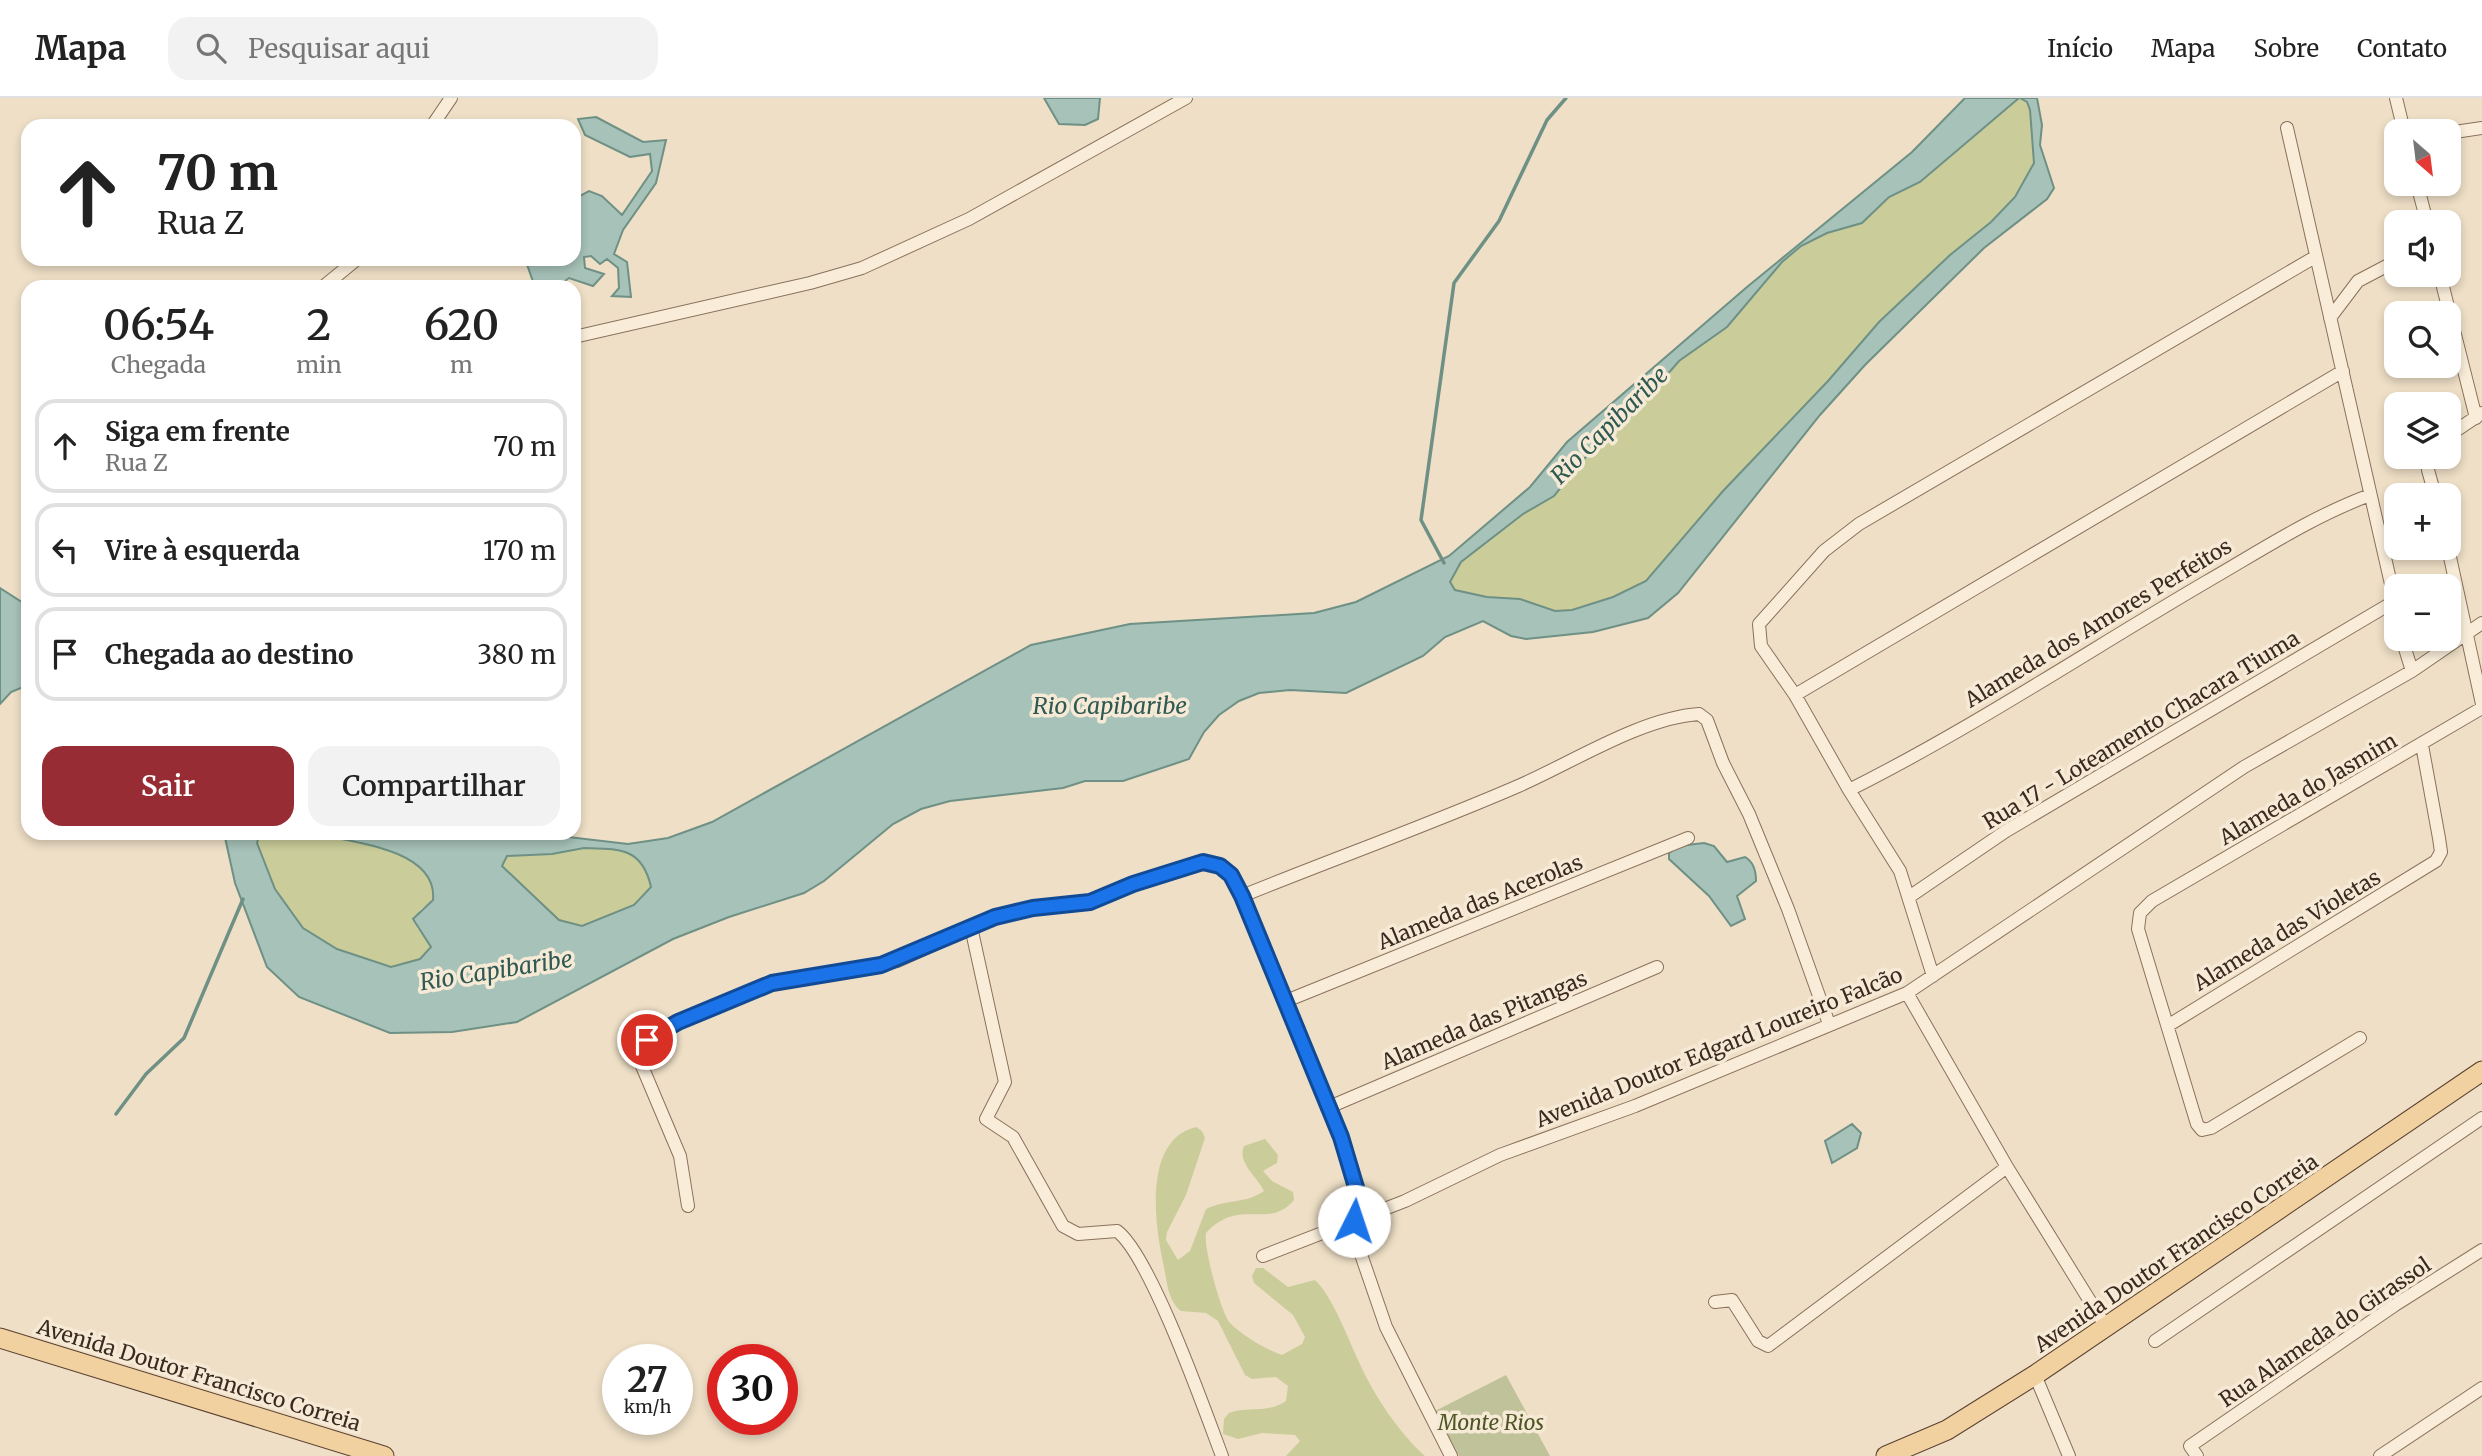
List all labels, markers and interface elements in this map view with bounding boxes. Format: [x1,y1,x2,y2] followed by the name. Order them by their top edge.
[168,17,658,80] search box
[35,28,126,69] text: Mapa
[192,29,230,67] icon: search
[248,32,430,65] text: Pesquisar aqui
[2047,33,2113,64] text: Início
[2151,33,2215,64] text: Mapa
[2253,33,2319,64] text: Sobre
[2357,33,2447,64] text: Contato
[2384,119,2460,196] north arrow
[2384,119,2461,651] map controls
[157,142,278,203] text: 70 m
[42,147,133,238] icon: ahead
[157,203,244,243] text: Rua Z
[2384,210,2461,287] button: sound
[103,299,214,351] text: 06:54
[307,299,331,351] text: 2
[424,299,499,351] text: 620
[2384,301,2461,378] button: search
[111,350,206,379] text: Chegada
[296,350,342,379] text: min
[450,350,473,379] text: m
[1544,360,1674,490] water label: Rio Capibaribe
[2384,392,2461,469] button: layers
[105,415,290,448] text: Siga em frente
[46,427,84,465] icon: ahead
[493,430,556,463] text: 70 m
[105,448,168,477] text: Rua Z
[2384,483,2461,560] button: +
[46,531,84,569] icon: left
[1959,532,2236,714] street label: Alameda dos Amores Perfeitos
[105,534,300,567] text: Vire à esquerda
[483,534,556,567] text: 170 m
[2384,574,2461,651] button: −
[1978,625,2304,835] street label: Rua 17 - Loteamento Chacara Tiuma
[46,635,84,673] icon: arrive
[105,638,354,671] text: Chegada ao destino
[477,638,556,671] text: 380 m
[1033,691,1187,720] water label: Rio Capibaribe
[2213,727,2402,851] street label: Alameda do Jasmim
[42,746,294,826] button: Sair
[308,746,560,826] button: Compartilhar
[1373,849,1586,956] street label: Alameda das Acerolas
[2188,863,2385,997] street label: Alameda das Violetas
[418,944,574,996] water label: Rio Capibaribe
[1531,961,1906,1134] street label: Avenida Doutor Edgard Loureiro Falcão
[1376,964,1591,1076] street label: Alameda das Pitangas
[617,1010,677,1070] pin
[628,1021,666,1059] icon: arrive
[2028,1148,2323,1359] street label: Avenida Doutor Francisco Correia
[1317,1184,1391,1258] position arrow
[2214,1251,2436,1413] street label: Rua Alameda do Girassol
[33,1313,364,1437] street label: Avenida Doutor Francisco Correia
[707,1344,798,1435] speed limit sign: 30
[627,1358,668,1402] text: 27
[624,1395,671,1418] text: km/h
[1437,1409,1544,1436] park label: Monte Rios

